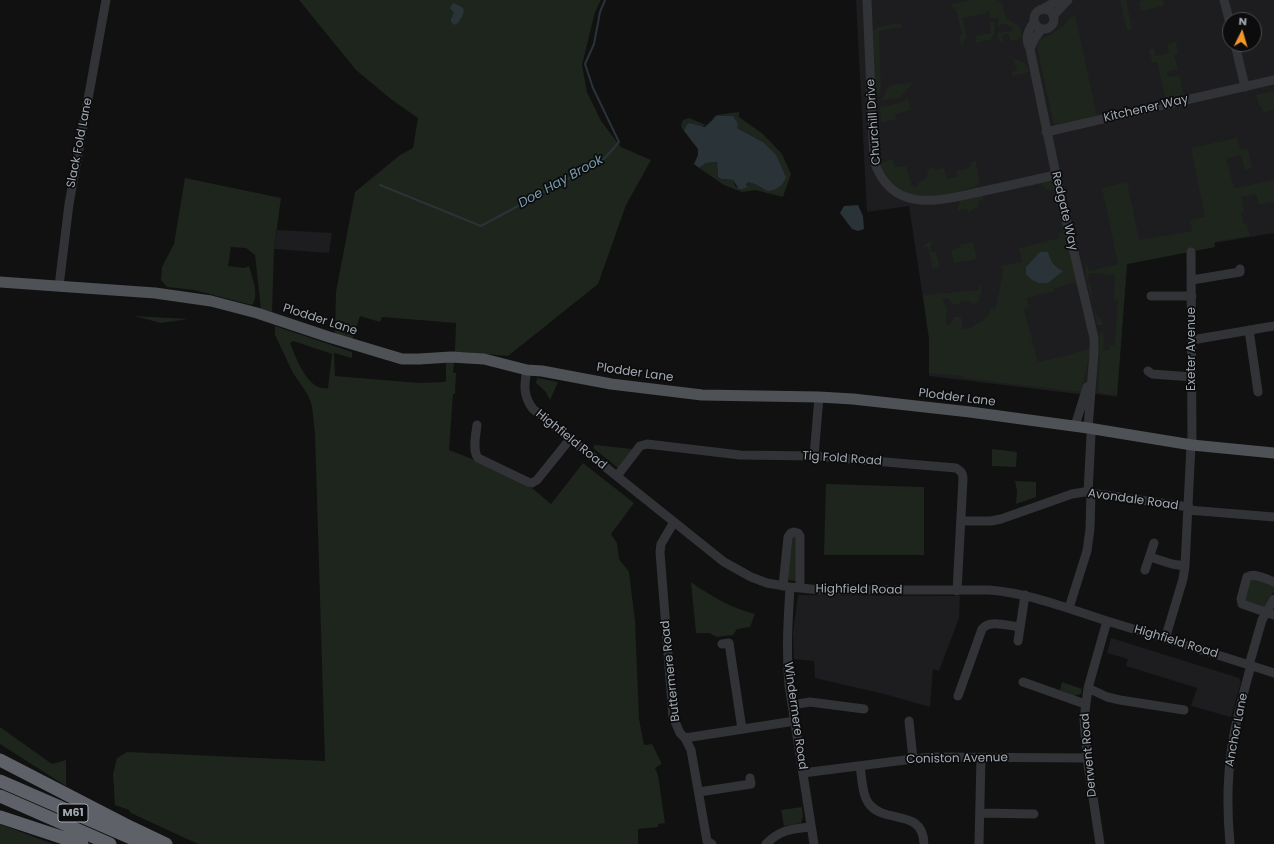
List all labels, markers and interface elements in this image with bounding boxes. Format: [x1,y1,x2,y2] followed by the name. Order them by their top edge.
[1222,12,1262,52] north arrow
[1238,13,1248,29] text: N
[864,78,884,166] street label: Churchill Drive
[1102,92,1190,126] street label: Kitchener Way
[64,97,96,189] street label: Slack Fold Lane
[516,152,606,212] water label: Doe Hay Brook
[1048,170,1080,252] street label: Redgate Way
[281,301,359,339] street label: Plodder Lane
[1185,307,1199,391] street label: Exeter Avenue
[596,360,674,386] street label: Plodder Lane
[918,386,996,410] street label: Plodder Lane
[533,407,609,473] street label: Highfield Road
[802,449,882,469] street label: Tig Fold Road
[1087,487,1179,513] street label: Avondale Road
[815,582,903,598] street label: Highfield Road
[659,620,683,722] street label: Buttermere Road
[1132,622,1220,662] street label: Highfield Road
[780,661,810,771] street label: Windermere Road
[1223,692,1251,768] street label: Anchor Lane
[1078,712,1100,798] street label: Derwent Road
[906,751,1008,767] street label: Coniston Avenue
[58,804,88,822] road number: M61

